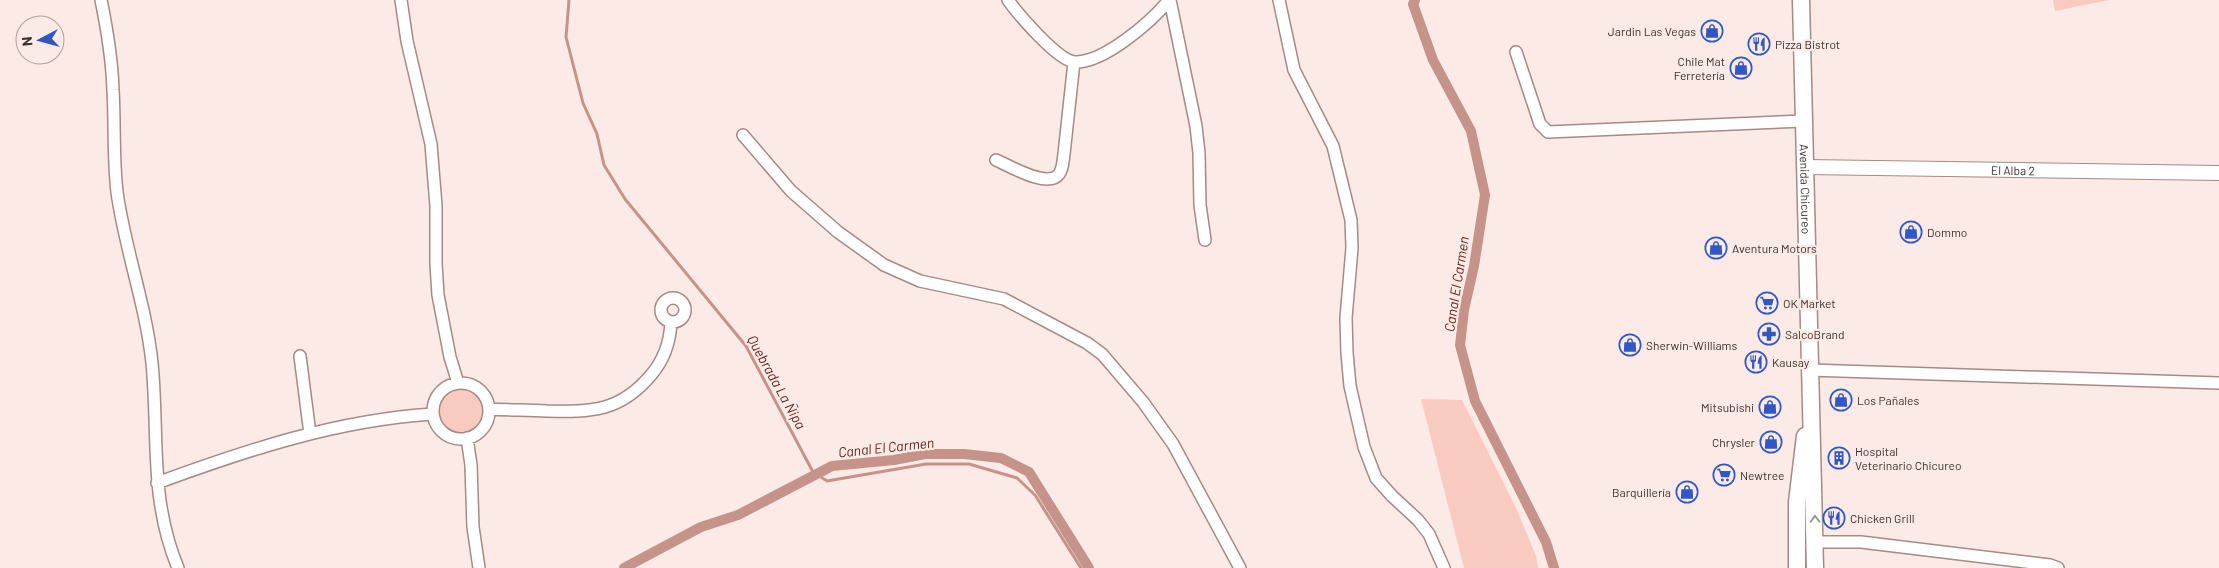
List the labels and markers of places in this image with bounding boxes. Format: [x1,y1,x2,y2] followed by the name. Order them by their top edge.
[1700,19,1724,43] shop icon: Jardin Las Vegas
[1608,24,1696,38] place label: Jardin Las Vegas
[1747,32,1771,56] restaurant icon: Pizza Bistrot
[1775,37,1840,51] place label: Pizza Bistrot
[1674,54,1725,82] place label: Chile Mat Ferretería
[1729,56,1753,80] shop icon: Chile Mat Ferretería
[1899,220,1923,244] shop icon: Dommo
[1927,225,1967,239] place label: Dommo
[1704,236,1728,260] shop icon: Aventura Motors
[1732,241,1817,255] place label: Aventura Motors
[1755,291,1779,315] supermarket icon: OK Market
[1783,296,1836,310] place label: OK Market
[1757,322,1781,346] pharmacy icon: SalcoBrand
[1785,327,1845,341] place label: SalcoBrand
[1618,333,1642,357] shop icon: Sherwin-Williams
[1646,338,1738,352] place label: Sherwin-Williams
[1744,350,1768,374] restaurant icon: Kausay
[1772,355,1810,369] place label: Kausay
[1829,388,1853,412] shop icon: Los Pañales
[1857,393,1919,407] place label: Los Pañales
[1758,395,1782,419] shop icon: Mitsubishi
[1701,400,1754,414] place label: Mitsubishi
[1759,430,1783,454] shop icon: Chrysler
[1712,435,1756,449] place label: Chrysler
[1855,444,1962,472] place label: Hospital Veterinario Chicureo
[1827,446,1851,470] building icon: Hospital Veterinario Chicureo
[1712,463,1736,487] supermarket icon: Newtree
[1740,468,1784,482] place label: Newtree
[1675,480,1699,504] shop icon: Barquillería
[1612,485,1671,499] place label: Barquillería
[1822,506,1846,530] restaurant icon: Chicken Grill
[1850,511,1914,525] place label: Chicken Grill

